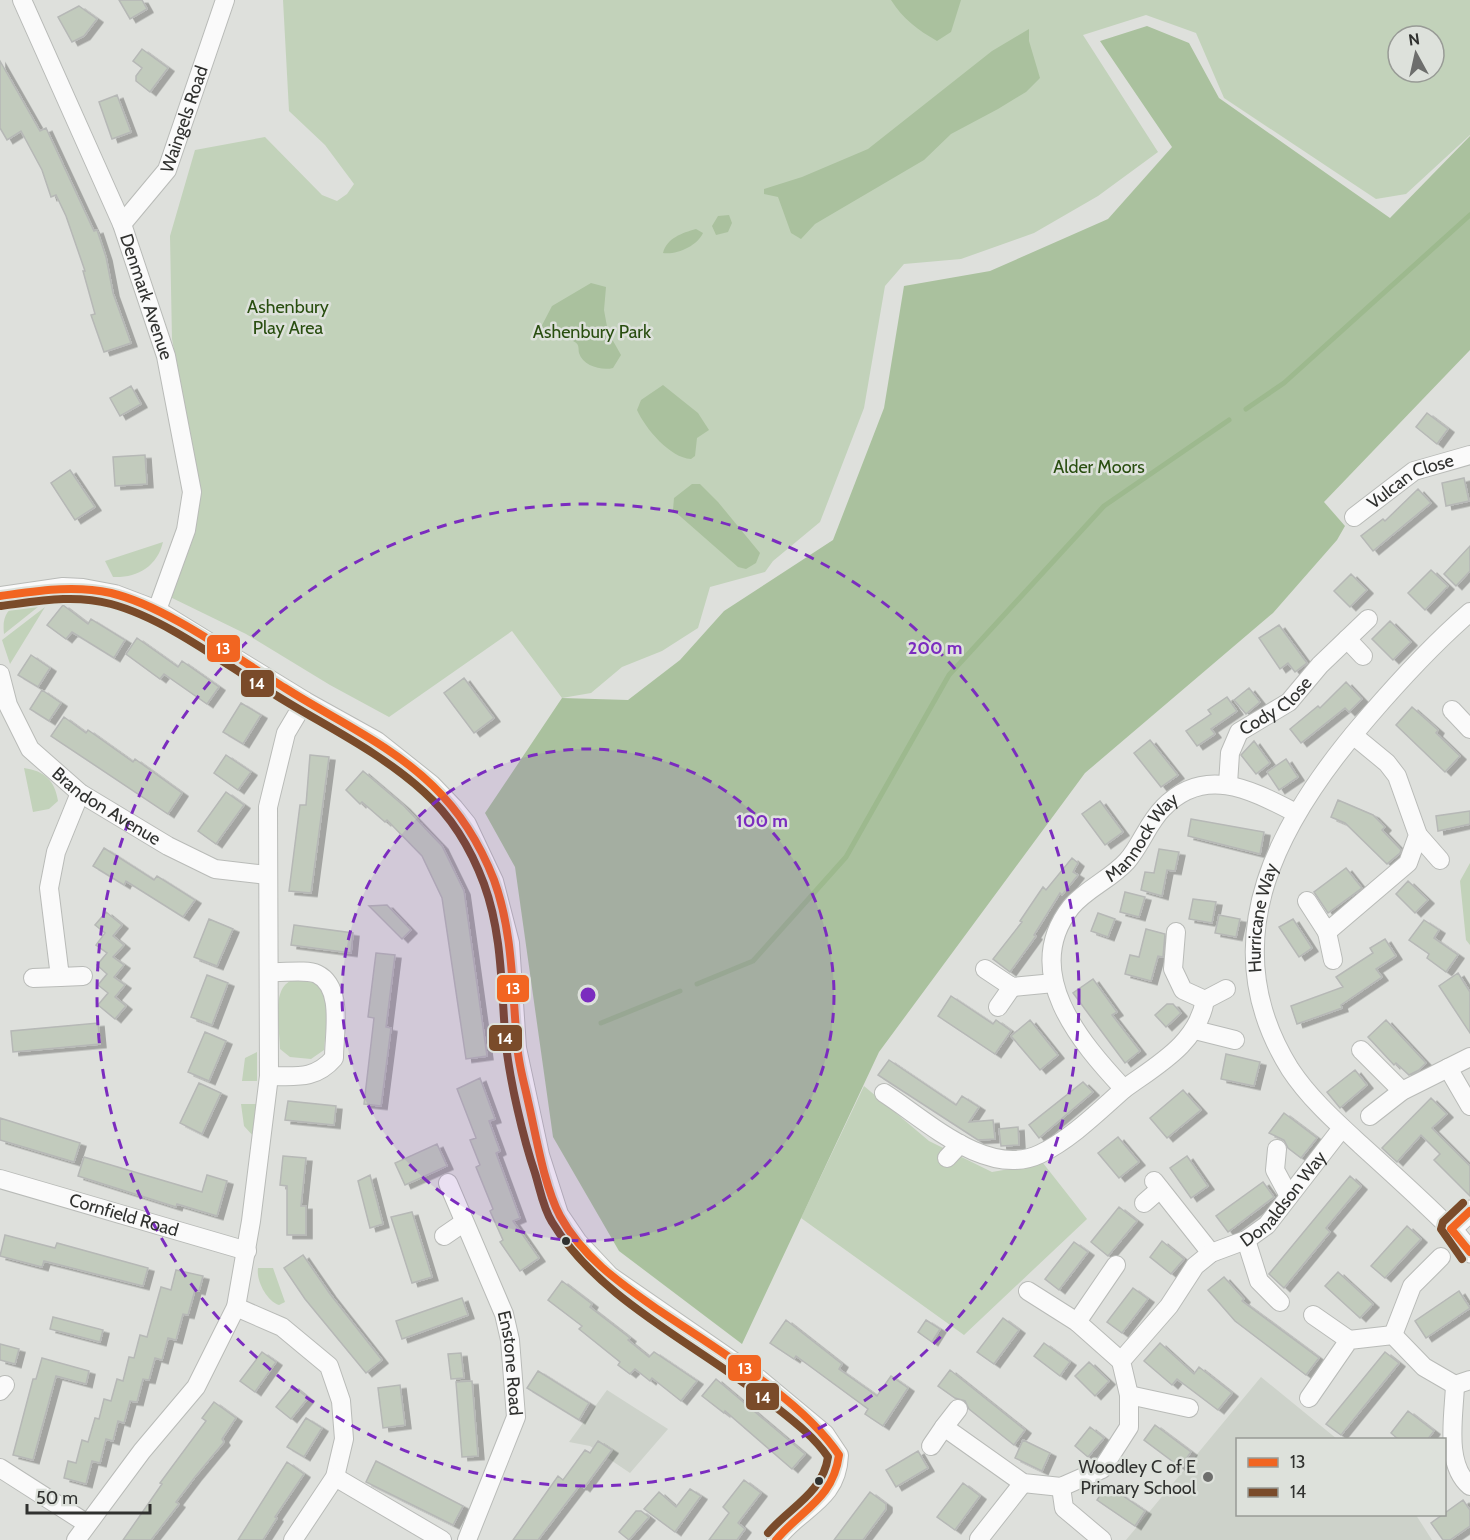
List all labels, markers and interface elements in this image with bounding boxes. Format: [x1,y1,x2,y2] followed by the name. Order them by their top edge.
[1386,24,1446,84] north arrow
[1407,29,1421,50] text: N
[156,63,213,176] street label: Waingels Road
[115,231,178,363] street label: Denmark Avenue
[247,296,329,339] park label: Ashenbury Play Area
[533,321,652,343] park label: Ashenbury Park
[1363,449,1456,514] street label: Vulcan Close
[1053,456,1145,478] park label: Alder Moors
[206,634,241,663] line badge: 13
[908,637,962,659] text: 200 m
[216,639,230,658] text: 13
[240,669,275,698] line badge: 14
[1235,672,1316,740] street label: Cody Close
[249,674,265,693] text: 14
[47,762,165,850] street label: Brandon Avenue
[1101,788,1183,887] street label: Mannock Way
[736,810,788,832] text: 100 m
[1244,860,1283,973] street label: Hurricane Way
[496,974,530,1003] line badge: 13
[506,979,520,998] text: 13
[578,985,598,1005] centre of rings
[488,1024,523,1052] line badge: 14
[497,1029,513,1048] text: 14
[1236,1147,1331,1252] street label: Donaldson Way
[67,1189,181,1241] street label: Cornfield Road
[560,1235,572,1247] unlabelled marker
[493,1308,527,1416] street label: Enstone Road
[727,1354,762,1382] line badge: 13
[738,1359,752,1378] text: 13
[745,1382,780,1411] line badge: 14
[755,1388,771,1407] text: 14
[1236,1438,1446,1516] legend
[1290,1451,1306,1473] text: 13
[1079,1456,1197,1499] place label: Woodley C of E Primary School
[1201,1470,1215,1484] marker: Woodley C of E Primary School
[813,1475,825,1487] unlabelled marker
[27,1477,150,1515] scale bar
[1290,1481,1306,1503] text: 14
[36,1487,78,1509] text: 50 m

